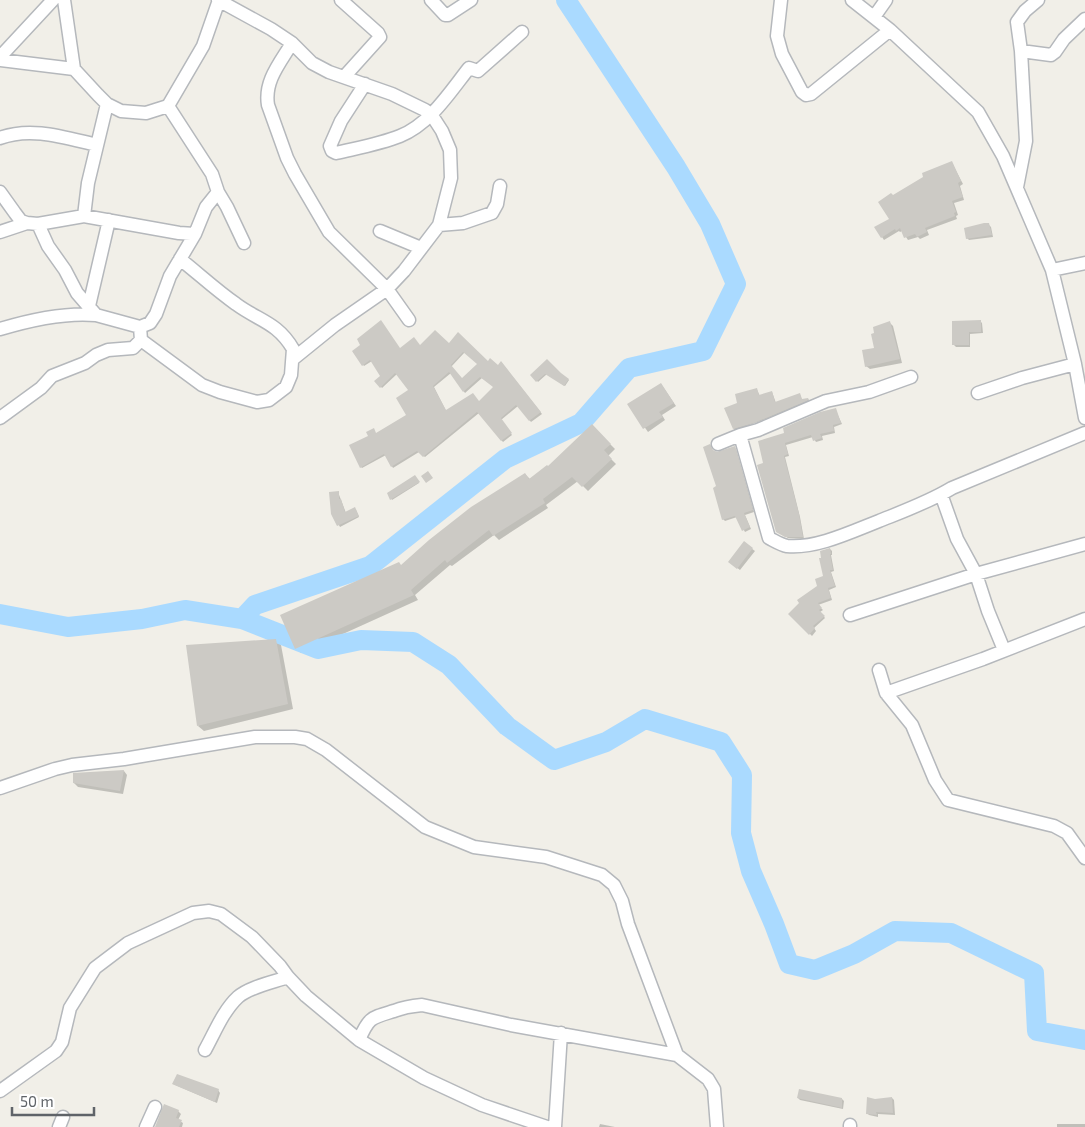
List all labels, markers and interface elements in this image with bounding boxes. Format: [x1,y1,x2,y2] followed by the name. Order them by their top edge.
[12,1084,95,1116] scale bar
[20,1092,54,1110] text: 50 m

